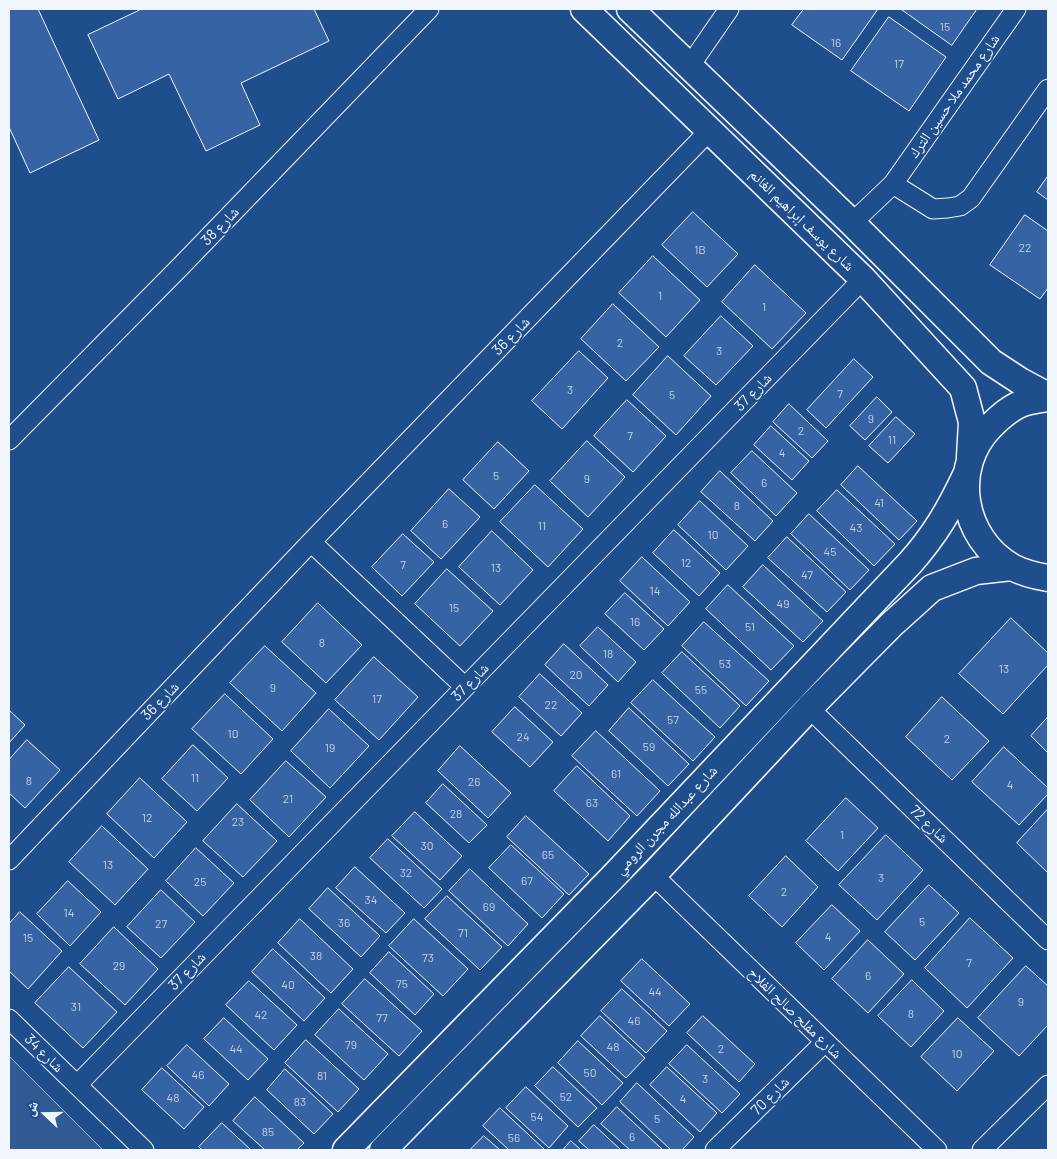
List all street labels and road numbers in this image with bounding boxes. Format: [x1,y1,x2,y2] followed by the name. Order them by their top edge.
[905,31,1003,161] street label: شارع محمد ملا حسين الترك
[746,165,858,275] street label: شارع يوسف إبراهيم الغانم
[197,203,243,249] street label: شارع 38
[488,313,534,359] street label: شارع 36
[730,369,776,415] street label: شارع 37
[447,659,493,705] street label: شارع 37
[137,678,183,724] street label: شارع 36
[611,762,721,878] street label: شارع عبدالله مجرن الرومي
[906,801,952,847] street label: شارع 72
[164,948,210,994] street label: شارع 37
[744,964,846,1062] street label: شارع مفلح صالح الفلاح
[21,1030,67,1076] street label: شارع 34
[747,1073,793,1119] street label: شارع 70

